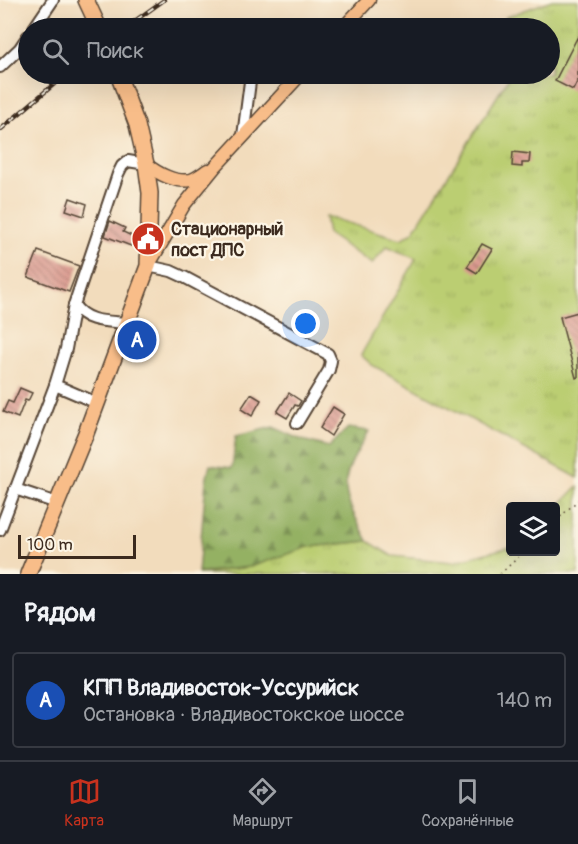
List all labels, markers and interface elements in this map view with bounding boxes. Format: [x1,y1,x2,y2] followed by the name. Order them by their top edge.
[18,18,560,84] search box
[39,35,72,68] icon: search
[87,37,144,65] text: Поиск
[171,218,284,262] place label: Стационарный пост ДПС
[130,221,166,257] public building icon: Стационарный пост ДПС
[291,309,320,338] your location
[118,318,156,362] pin: A
[506,502,560,556] map controls
[506,502,560,556] button: layers
[18,532,136,560] scale bar
[27,535,73,555] text: 100 m
[24,597,96,629] text: Рядом
[83,674,359,702] text: КПП Владивосток-Уссурийск
[39,688,52,713] text: A
[497,688,552,713] text: 140 m
[83,702,404,727] text: Остановка · Владивостокское шоссе
[64,775,104,831] tab: Карта
[233,775,293,831] tab: Маршрут
[421,775,514,831] tab: Сохранённые

